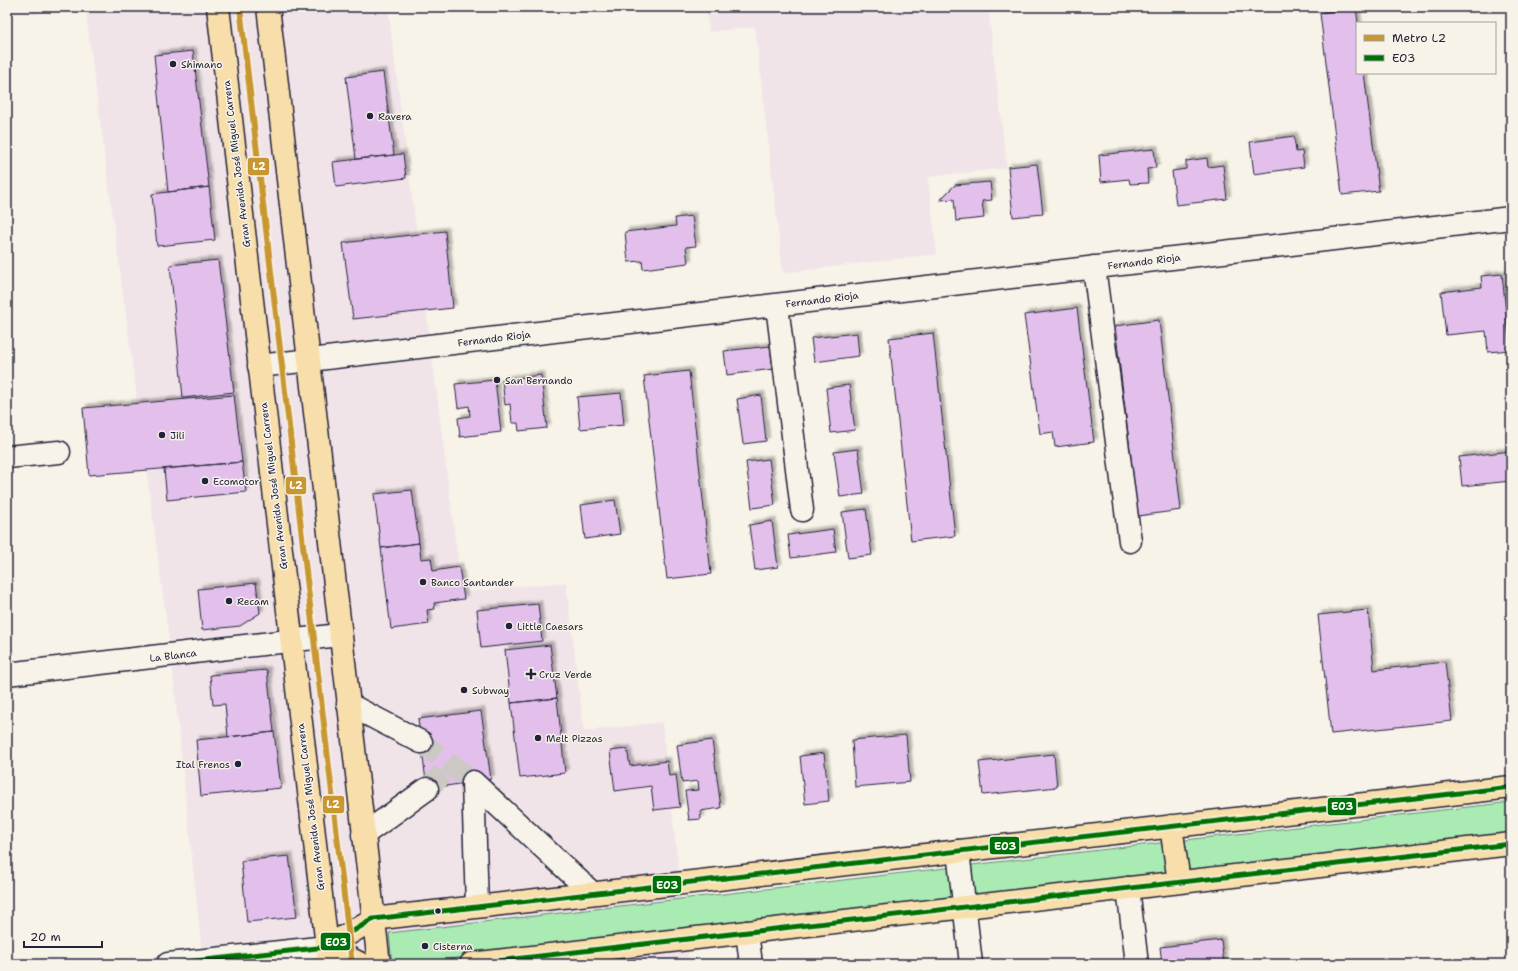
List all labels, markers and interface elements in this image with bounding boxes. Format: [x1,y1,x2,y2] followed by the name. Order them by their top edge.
[1356,22,1496,74] legend
[1392,30,1446,46] text: Metro L2
[1392,50,1415,66] text: E03
[181,58,222,71] place label: Shimano
[168,59,178,69] marker: Shimano
[220,79,253,248] street label: Gran Avenida José Miguel Carrera
[378,110,412,123] place label: Ravera
[365,111,375,121] marker: Ravera
[247,157,270,176] line badge: L2
[252,159,266,174] text: L2
[1107,250,1182,272] street label: Fernando Rioja
[785,288,860,310] street label: Fernando Rioja
[457,327,532,349] street label: Fernando Rioja
[505,374,573,387] place label: San Bernando
[492,375,502,385] marker: San Bernando
[257,401,290,570] street label: Gran Avenida José Miguel Carrera
[170,429,185,442] place label: Jili
[157,430,167,440] marker: Jili
[213,475,259,488] place label: Ecomotor
[200,476,210,486] marker: Ecomotor
[285,476,307,495] line badge: L2
[289,478,303,493] text: L2
[431,576,514,589] place label: Banco Santander
[418,577,428,587] marker: Banco Santander
[237,595,269,608] place label: Recam
[224,596,234,606] marker: Recam
[517,620,583,633] place label: Little Caesars
[504,621,514,631] marker: Little Caesars
[149,646,198,665] street label: La Blanca
[539,668,592,681] place label: Cruz Verde
[526,669,536,679] marker: Cruz Verde
[472,684,510,697] place label: Subway
[459,685,469,695] marker: Subway
[294,722,327,891] street label: Gran Avenida José Miguel Carrera
[546,732,603,745] place label: Melt Pizzas
[533,733,543,743] marker: Melt Pizzas
[176,758,230,771] place label: Ital Frenos
[233,759,243,769] marker: Ital Frenos
[322,795,345,814] line badge: L2
[326,797,340,812] text: L2
[1327,797,1357,816] line badge: E03
[1331,799,1353,814] text: E03
[989,836,1020,855] line badge: E03
[994,839,1016,854] text: E03
[652,875,682,894] line badge: E03
[656,878,678,893] text: E03
[433,906,443,916] unlabelled marker
[24,923,102,949] scale bar
[30,929,61,945] text: 20 m
[320,932,351,951] line badge: E03
[325,935,347,950] text: E03
[433,940,473,953] place label: Cisterna
[420,941,430,951] marker: Cisterna

